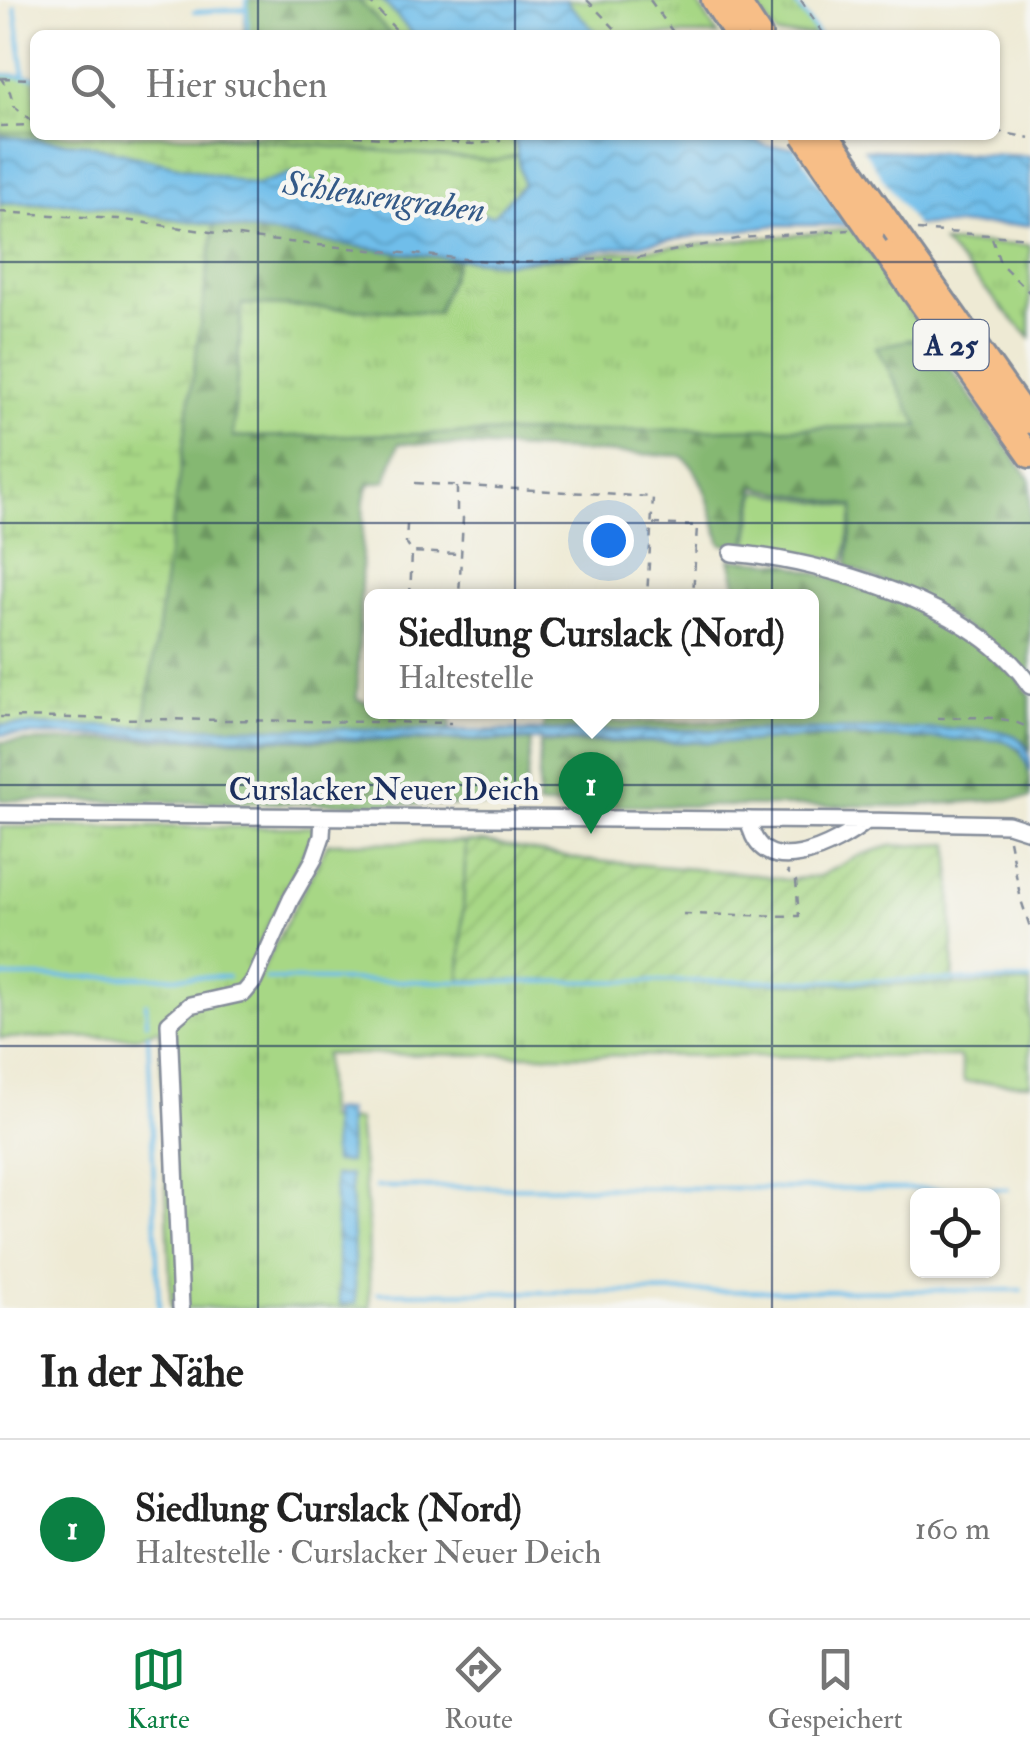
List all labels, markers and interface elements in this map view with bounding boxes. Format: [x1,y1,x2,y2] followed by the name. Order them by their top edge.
[30,30,1000,140] search box
[65,58,120,113] icon: search
[145,61,328,109] text: Hier suchen
[279,161,488,233] water label: Schleusengraben
[914,320,988,370] road number: A 25
[583,515,634,566] your location
[364,589,819,719] popup
[398,610,785,658] text: Siedlung Curslack (Nord)
[398,658,534,698] text: Haltestelle
[558,752,624,834] pin: 1
[228,770,540,810] street label: Curslacker Neuer Deich
[910,1188,1000,1278] map controls
[910,1188,1000,1278] button: locate
[40,1347,244,1399] text: In der Nähe
[135,1485,522,1533] text: Siedlung Curslack (Nord)
[67,1509,78,1549] text: 1
[915,1509,990,1549] text: 160 m
[135,1533,601,1573] text: Haltestelle · Curslacker Neuer Deich
[127,1642,190,1737] tab: Karte
[444,1642,513,1737] tab: Route
[767,1642,903,1737] tab: Gespeichert

